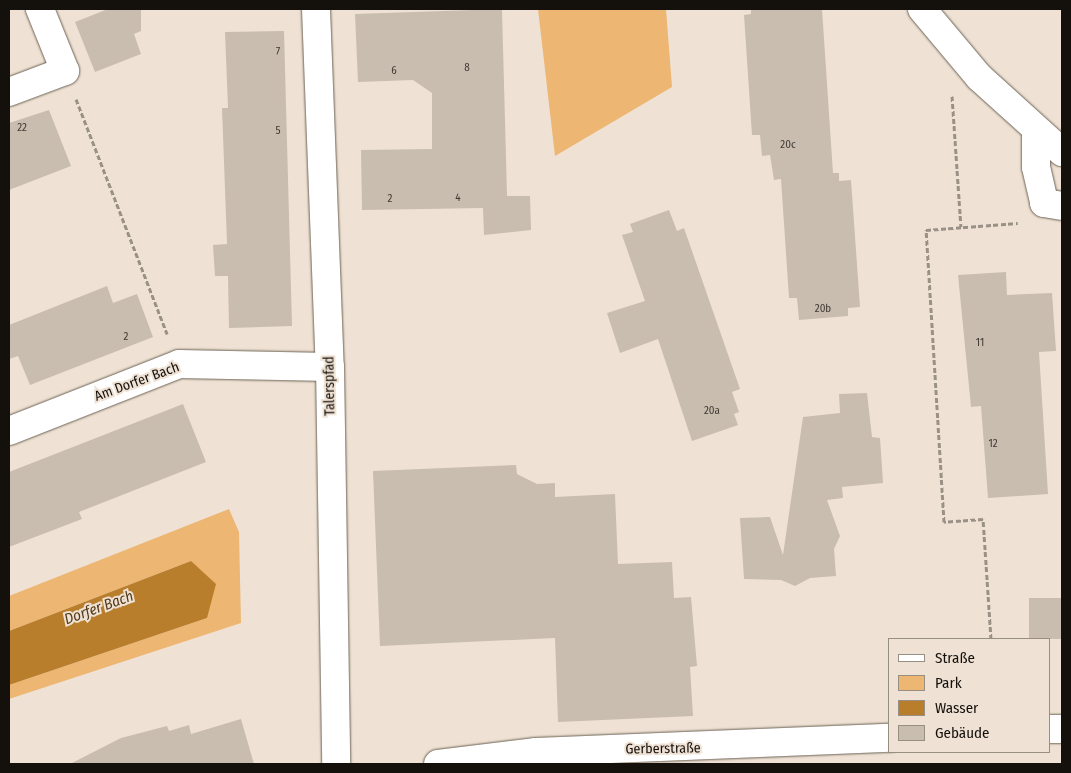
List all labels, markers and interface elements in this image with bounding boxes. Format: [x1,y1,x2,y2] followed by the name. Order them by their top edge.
[276,45,280,59] house number: 7
[464,61,470,75] house number: 8
[391,64,397,78] house number: 6
[17,121,27,135] house number: 22
[275,124,281,138] house number: 5
[780,138,796,152] house number: 20c
[455,191,461,205] house number: 4
[388,192,392,206] house number: 2
[815,302,831,316] house number: 20b
[124,330,128,344] house number: 2
[976,336,984,350] house number: 11
[321,356,339,416] street label: Talerspfad
[92,359,182,405] street label: Am Dorfer Bach
[704,404,720,418] house number: 20a
[988,437,998,451] house number: 12
[62,587,136,629] water label: Dorfer Bach
[888,638,1051,753] legend
[935,649,975,667] text: Straße
[935,674,962,692] text: Park
[935,699,978,717] text: Wasser
[935,724,990,742] text: Gebäude
[625,740,701,758] street label: Gerberstraße

